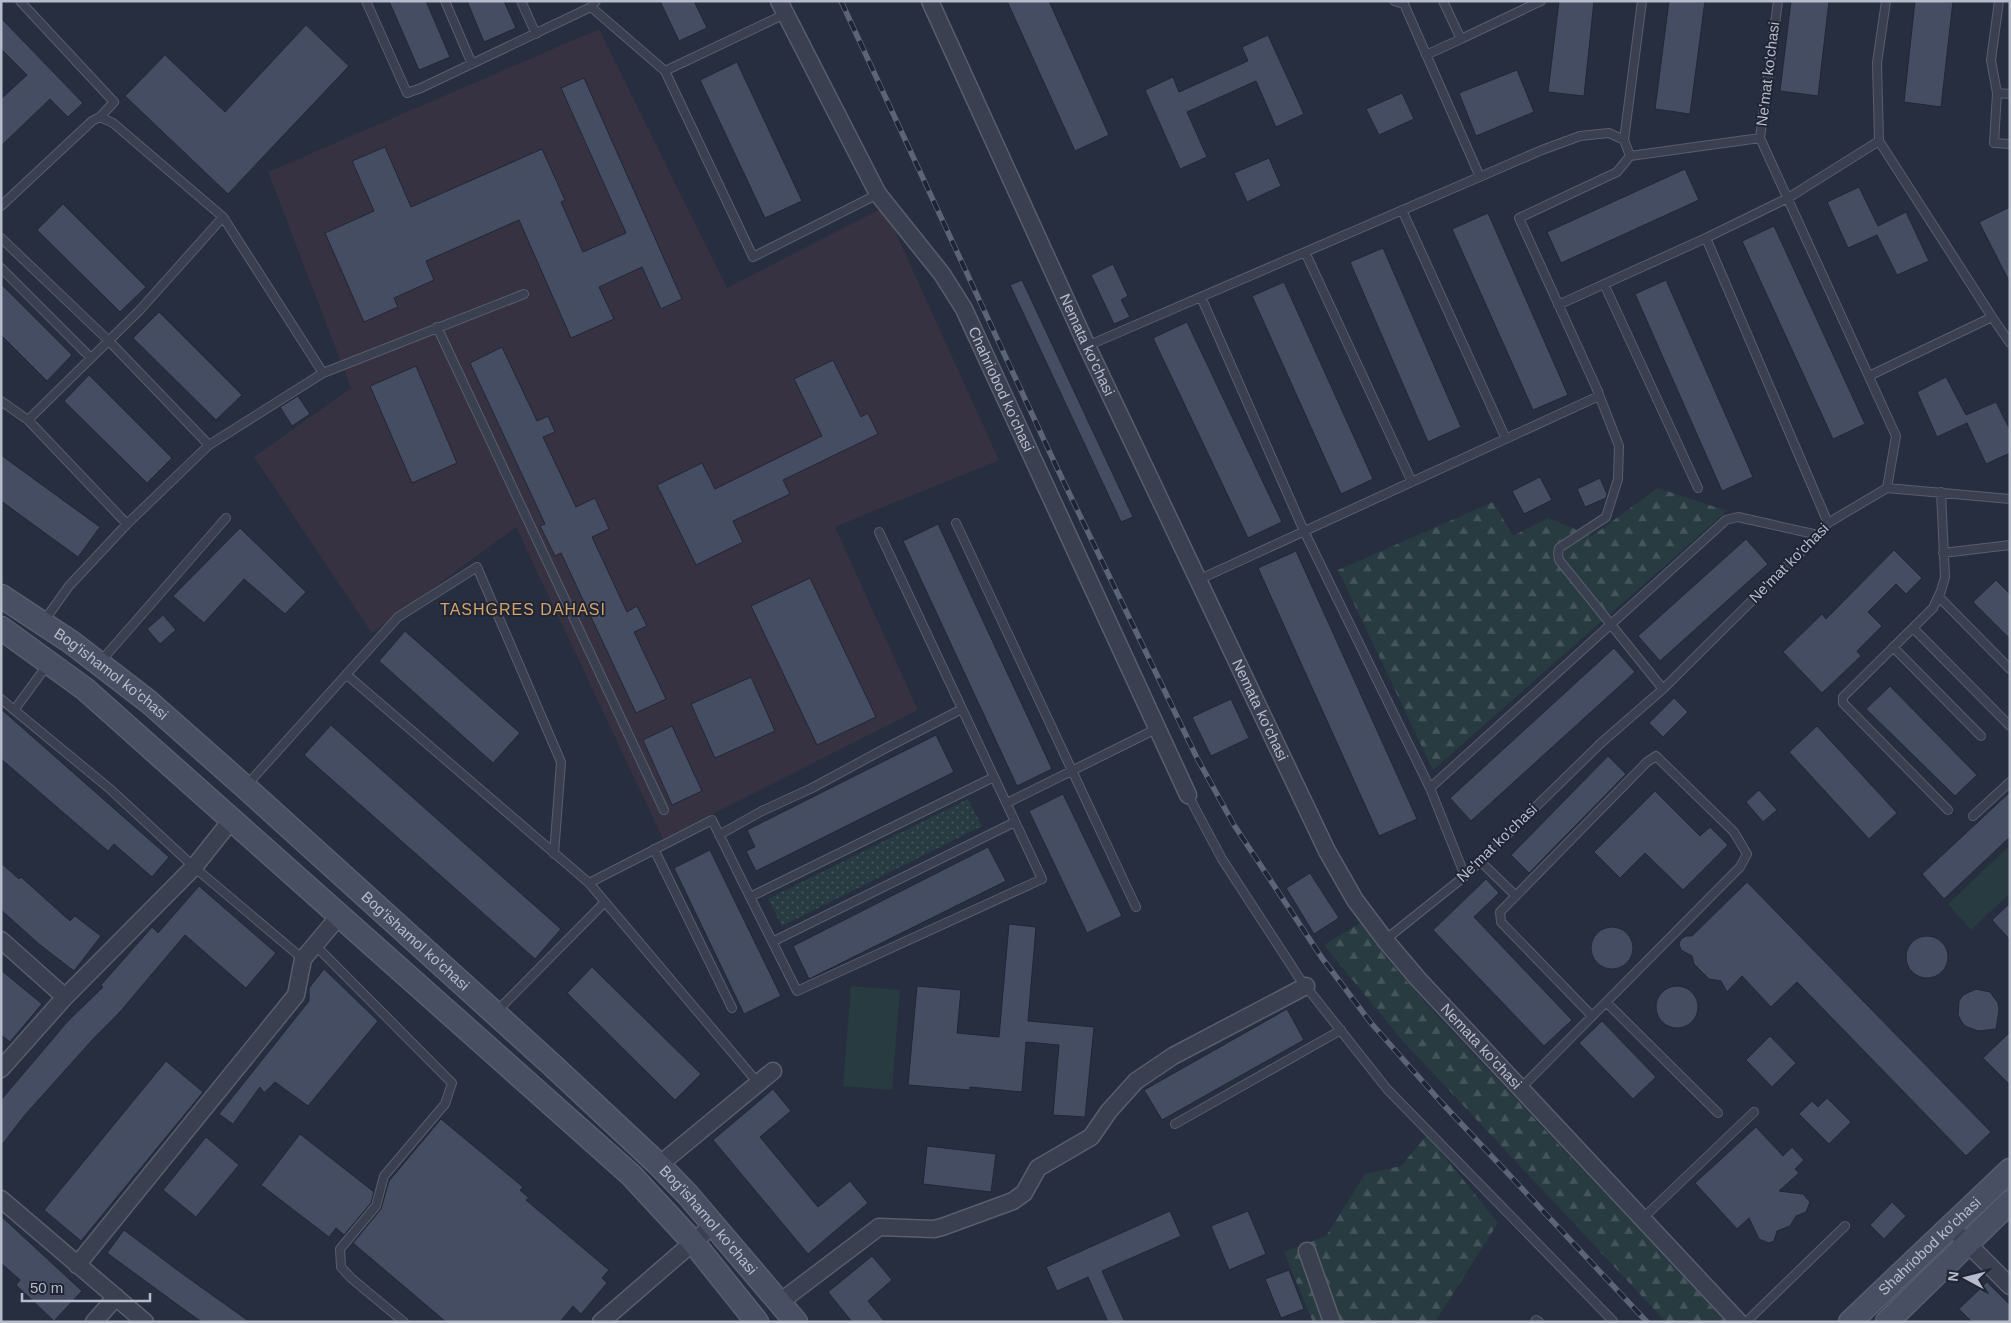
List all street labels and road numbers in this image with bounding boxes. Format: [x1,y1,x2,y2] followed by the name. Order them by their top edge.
[1753,21,1782,127] street label: Ne'mat ko'chasi
[1056,291,1118,398] street label: Nemata ko'chasi
[965,324,1037,454] street label: Chahriobod ko'chasi
[1746,520,1832,606] street label: Ne'mat ko'chasi
[51,624,172,723] street label: Bog'ishamol ko'chasi
[1229,656,1292,763] street label: Nemata ko'chasi
[1453,800,1540,885] street label: Ne'mat ko'chasi
[358,888,473,994] street label: Bog'ishamol ko'chasi
[1437,1000,1525,1092] street label: Nemata ko'chasi
[656,1162,761,1278] street label: Bog'ishamol ko'chasi
[1875,1193,1984,1298] street label: Shahriobod ko'chasi

